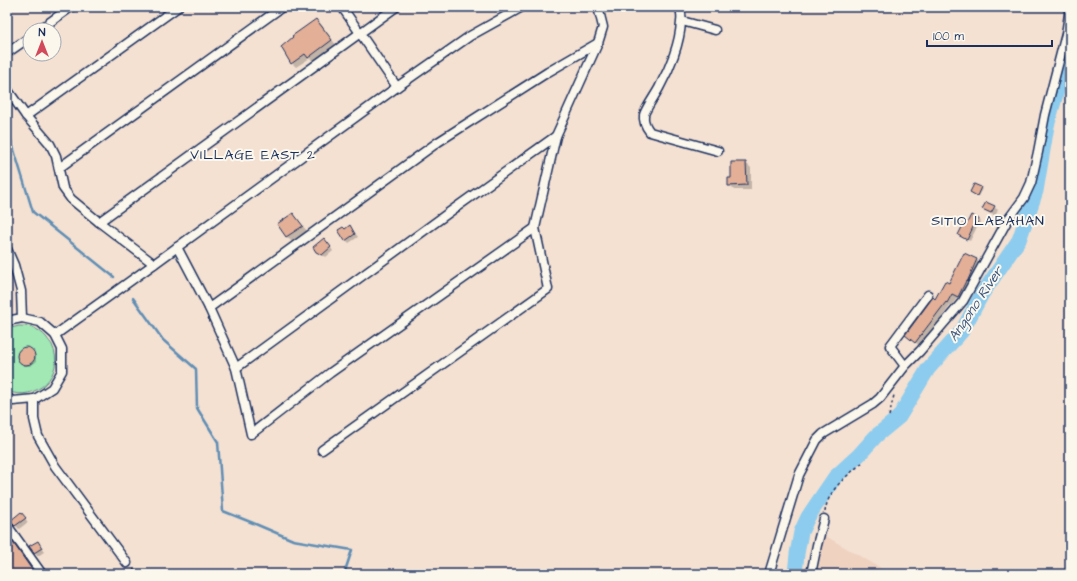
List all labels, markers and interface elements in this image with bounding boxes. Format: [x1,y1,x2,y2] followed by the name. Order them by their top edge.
[22,22,62,62] north arrow
[927,22,1052,48] scale bar
[39,25,46,40] text: N
[933,28,964,45] text: 100 m
[190,145,316,165] district label: VILLAGE EAST 2
[931,211,1045,231] district label: SITIO LABAHAN
[944,262,1009,345] water label: Angono River

